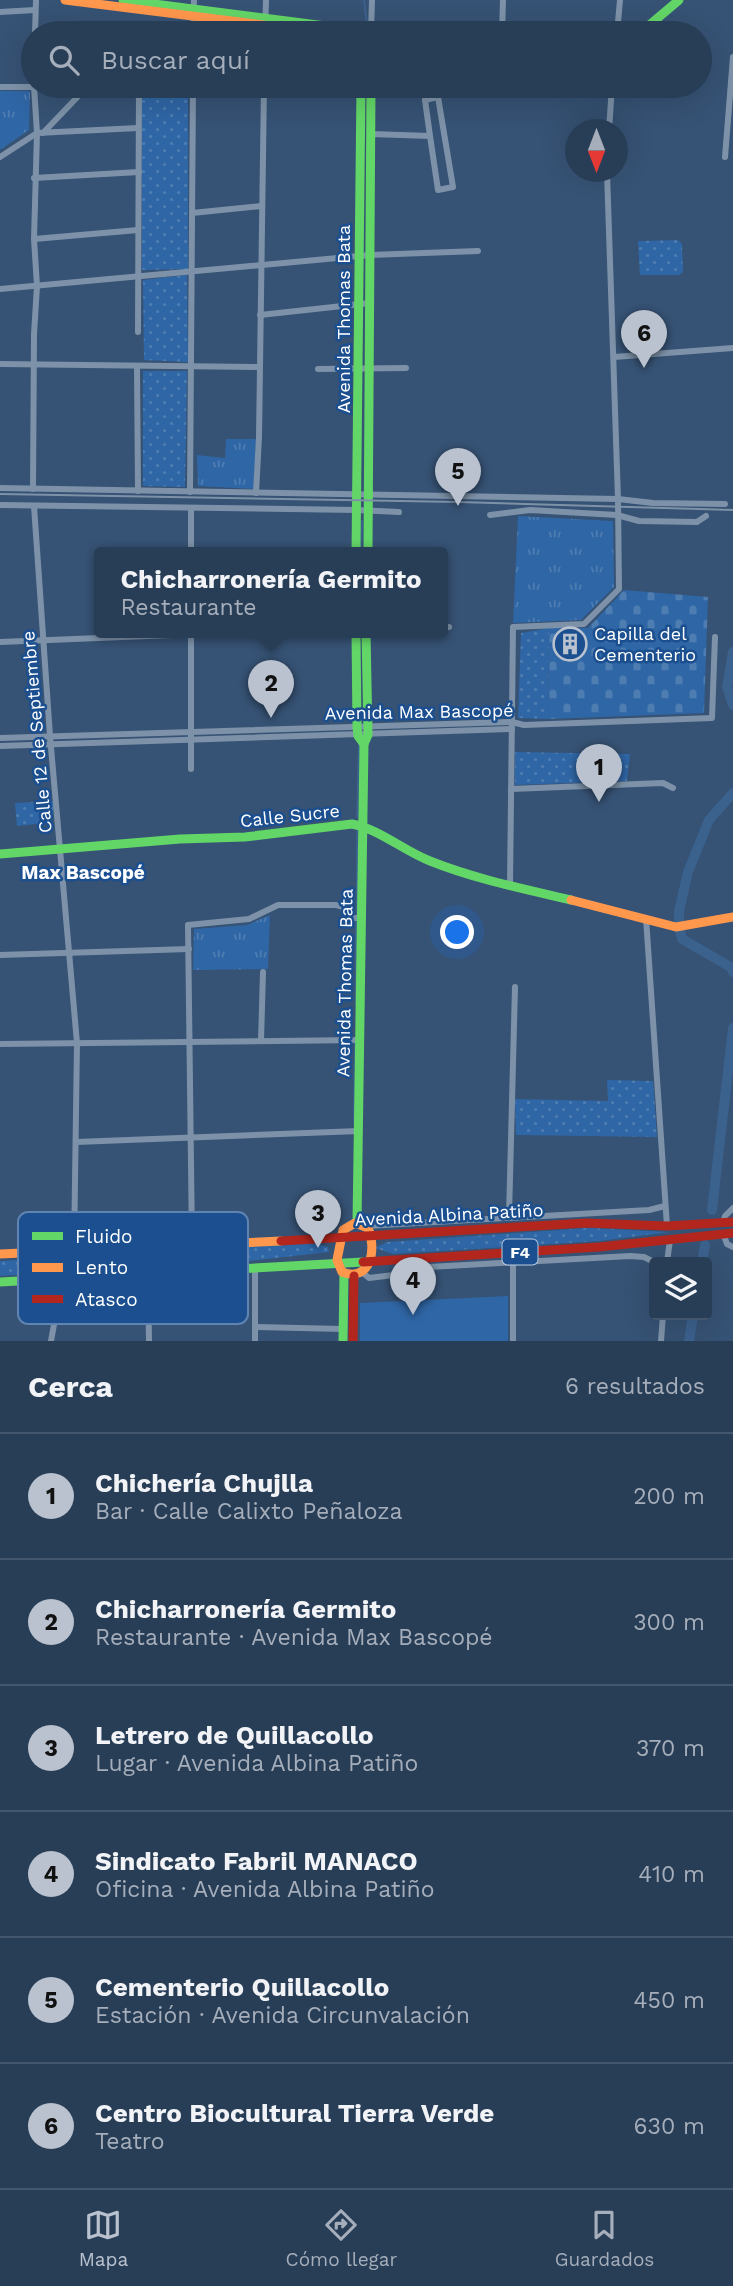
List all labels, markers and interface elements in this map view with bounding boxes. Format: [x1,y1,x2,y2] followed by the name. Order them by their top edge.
[21,21,712,98] search box
[45,41,83,79] icon: search
[101,45,250,75] text: Buscar aquí
[565,119,628,182] north arrow
[333,225,354,413] street label: Avenida Thomas Bata
[621,310,667,368] pin: 6
[435,448,481,506] pin: 5
[94,547,448,638] popup
[120,564,422,594] text: Chicharronería Germito
[120,594,257,621] text: Restaurante
[594,623,696,665] place label: Capilla del Cementerio
[551,625,589,663] building icon: Capilla del Cementerio
[17,630,56,834] street label: Calle 12 de Septiembre
[248,660,294,718] pin: 2
[324,699,514,724] street label: Avenida Max Bascopé
[576,744,622,802] pin: 1
[239,800,341,831] street label: Calle Sucre
[21,861,145,884] district label: Max Bascopé
[332,889,357,1077] street label: Avenida Thomas Bata
[440,915,474,949] your location
[295,1190,341,1248] pin: 3
[354,1199,544,1230] street label: Avenida Albina Patiño
[18,1212,248,1324] legend
[75,1225,133,1248] text: Fluido
[503,1240,538,1264] road number: F4
[75,1256,128,1279] text: Lento
[390,1257,436,1315] pin: 4
[649,1257,712,1320] map controls
[649,1257,712,1320] button: layers
[75,1288,138,1311] text: Atasco
[28,1369,113,1404] text: Cerca
[565,1373,705,1400] text: 6 resultados
[95,1468,313,1498] text: Chichería Chujlla
[46,1483,56,1510] text: 1
[633,1483,705,1510] text: 200 m
[95,1498,403,1525] text: Bar · Calle Calixto Peñaloza
[95,1594,396,1624] text: Chicharronería Germito
[44,1609,58,1636] text: 2
[633,1609,705,1636] text: 300 m
[95,1624,493,1651] text: Restaurante · Avenida Max Bascopé
[95,1720,374,1750] text: Letrero de Quillacollo
[44,1735,58,1762] text: 3
[636,1735,705,1762] text: 370 m
[95,1750,418,1777] text: Lugar · Avenida Albina Patiño
[95,1846,418,1876] text: Sindicato Fabril MANACO
[44,1861,58,1888] text: 4
[638,1861,705,1888] text: 410 m
[95,1876,435,1903] text: Oficina · Avenida Albina Patiño
[95,1972,389,2002] text: Cementerio Quillacollo
[44,1987,58,2014] text: 5
[633,1987,705,2014] text: 450 m
[95,2002,470,2029] text: Estación · Avenida Circunvalación
[95,2098,494,2128] text: Centro Biocultural Tierra Verde
[44,2113,58,2140] text: 6
[634,2113,705,2140] text: 630 m
[95,2128,165,2155] text: Teatro
[79,2206,128,2271] tab: Mapa
[286,2206,397,2271] tab: Cómo llegar
[555,2206,654,2271] tab: Guardados

